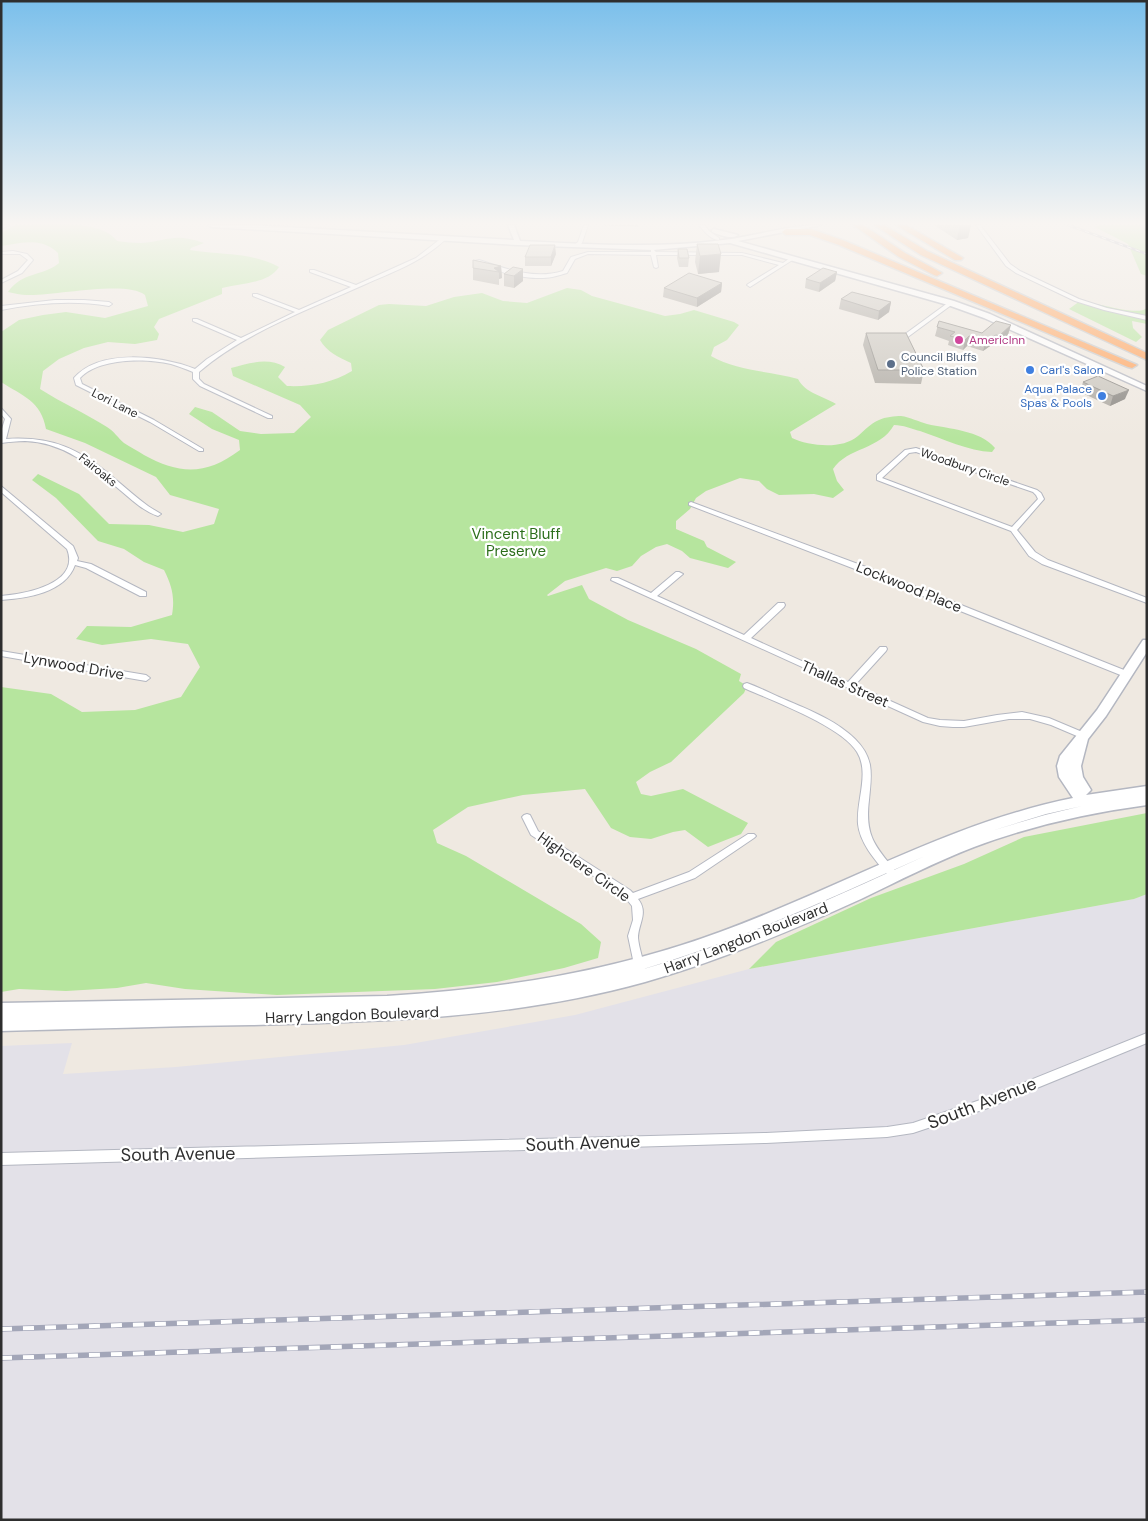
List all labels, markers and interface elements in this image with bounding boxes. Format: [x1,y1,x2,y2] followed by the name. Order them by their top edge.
[969,332,1025,348] place label: AmericInn
[953,334,965,346] marker: AmericInn
[901,349,977,379] place label: Council Bluffs Police Station
[885,358,897,370] marker: Council Bluffs Police Station
[1040,362,1104,378] place label: Carl's Salon
[1024,364,1036,376] marker: Carl's Salon
[1020,381,1092,411] place label: Aqua Palace Spas & Pools
[89,384,141,422] street label: Lori Lane
[1096,390,1108,402] marker: Aqua Palace Spas & Pools
[918,444,1012,490] street label: Woodbury Circle
[75,450,121,490] street label: Fairoaks
[471,524,561,561] park label: Vincent Bluff Preserve
[853,557,965,617] street label: Lockwood Place
[22,647,126,685] street label: Lynwood Drive
[798,656,892,712] street label: Thallas Street
[534,828,634,906] street label: Highclere Circle
[661,898,831,978] street label: Harry Langdon Boulevard
[265,1002,439,1028] street label: Harry Langdon Boulevard
[924,1071,1040,1135] street label: South Avenue
[525,1129,641,1157] street label: South Avenue
[120,1141,236,1167] street label: South Avenue

